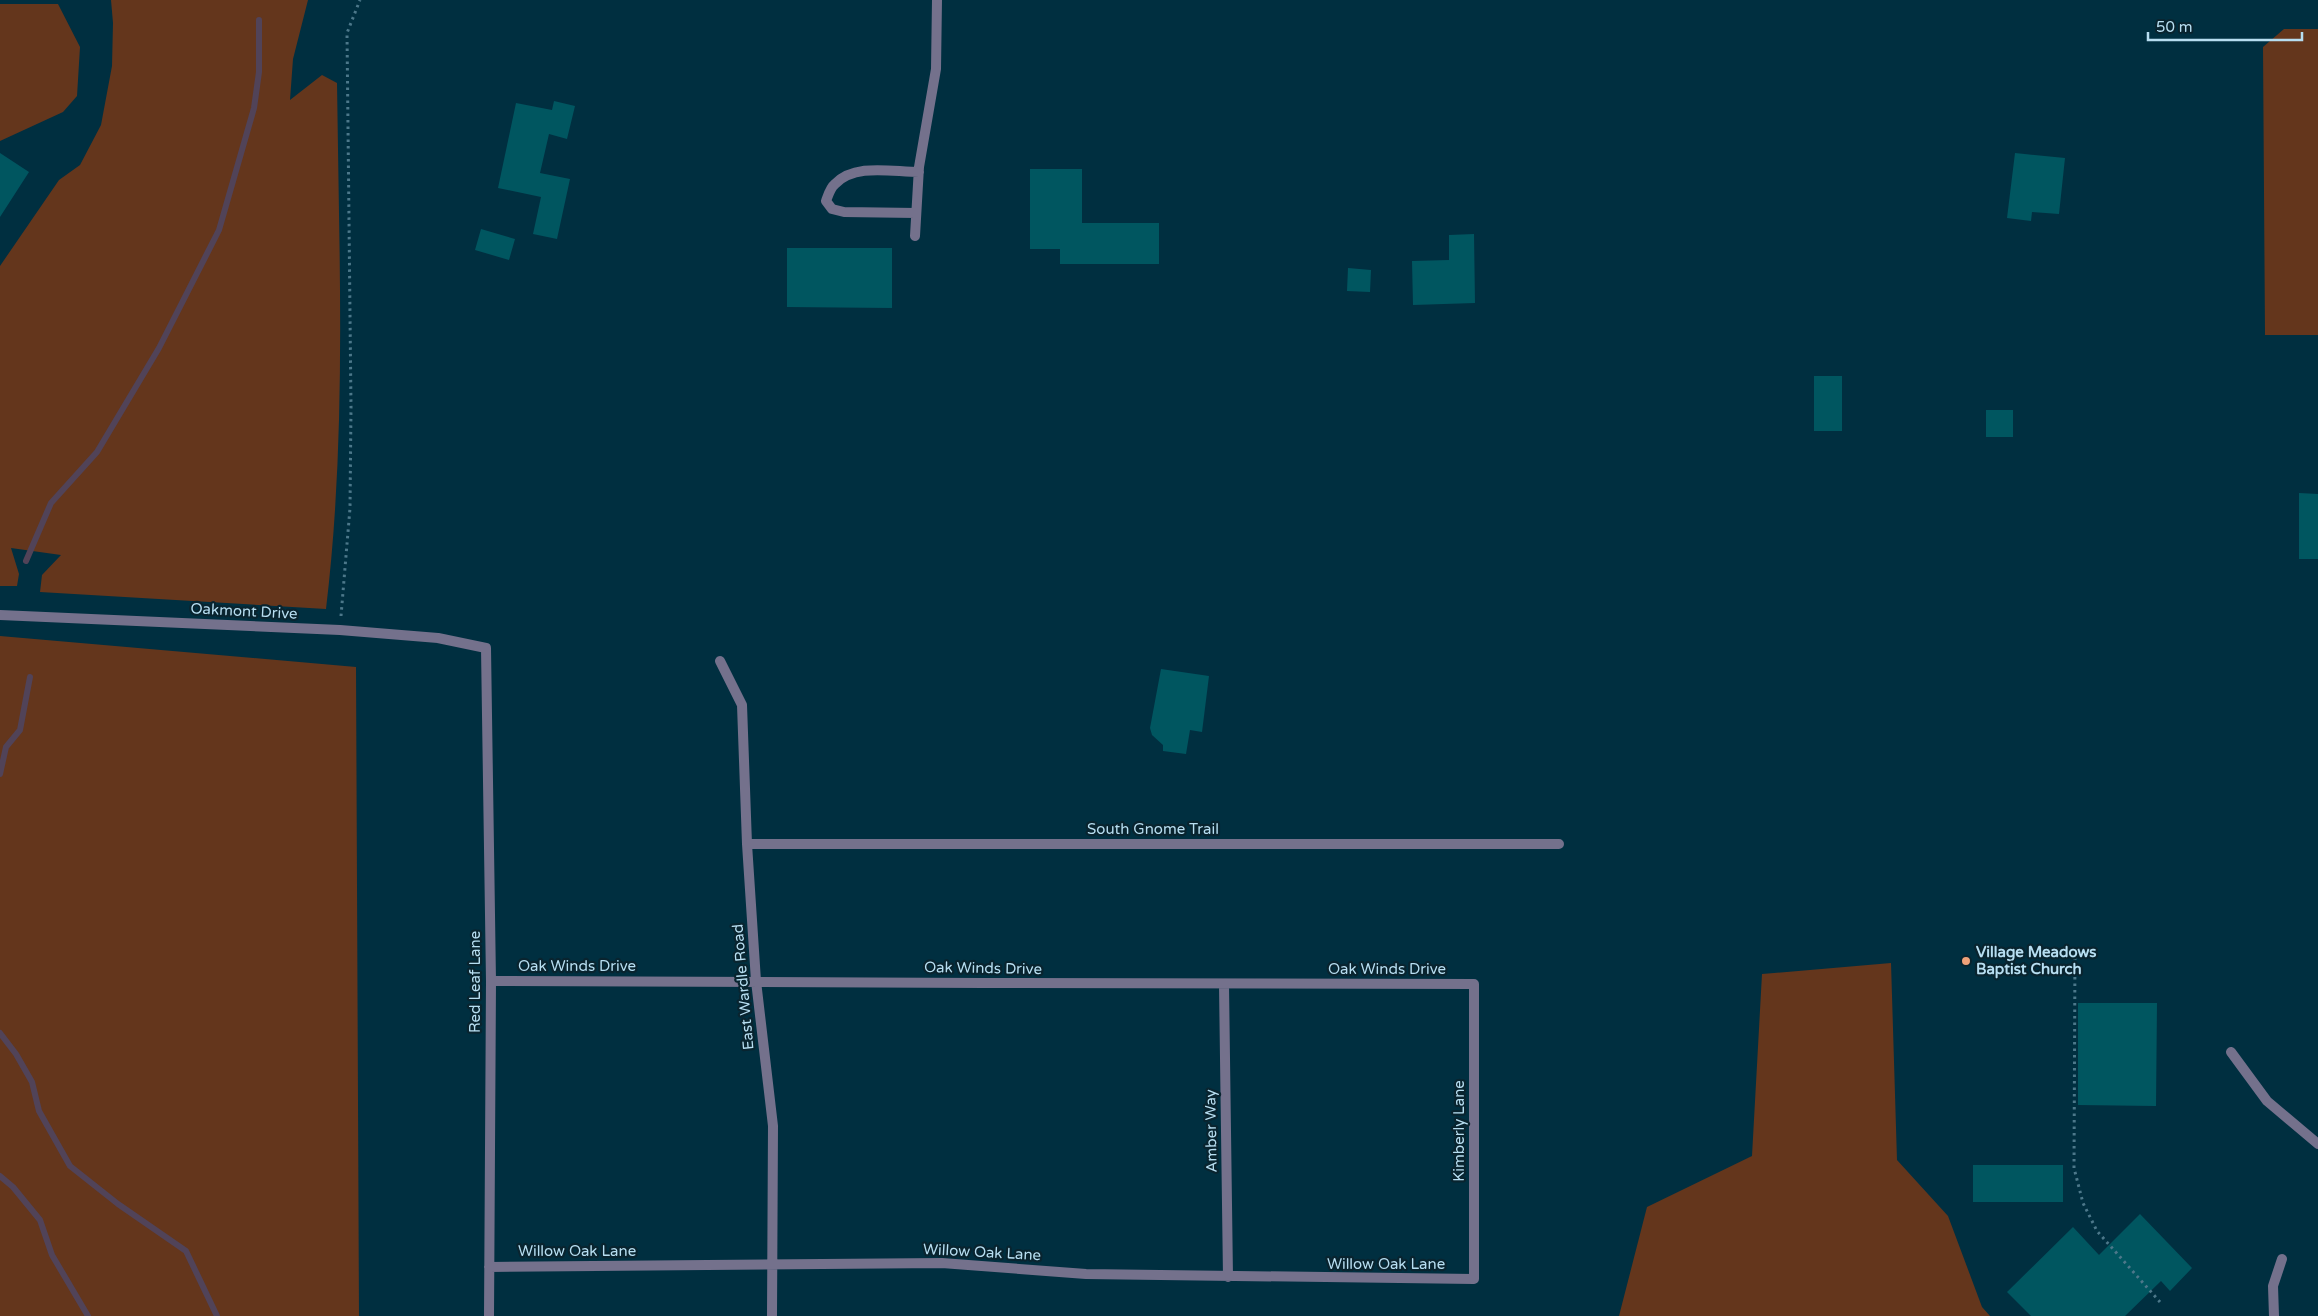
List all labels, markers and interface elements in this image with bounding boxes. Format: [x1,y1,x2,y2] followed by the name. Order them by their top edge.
[2148,10,2302,42] scale bar
[2156,18,2193,36] text: 50 m
[190,599,298,623] street label: Oakmont Drive
[1087,820,1219,838] street label: South Gnome Trail
[729,923,757,1051] street label: East Wardle Road
[466,931,484,1033] street label: Red Leaf Lane
[1976,943,2097,979] place label: Village Meadows Baptist Church
[1960,955,1972,967] marker: Village Meadows Baptist Church
[518,957,636,975] street label: Oak Winds Drive
[924,958,1042,978] street label: Oak Winds Drive
[1328,960,1446,978] street label: Oak Winds Drive
[1450,1080,1468,1182] street label: Kimberly Lane
[1201,1089,1221,1173] street label: Amber Way
[922,1240,1042,1264] street label: Willow Oak Lane
[518,1242,636,1260] street label: Willow Oak Lane
[1327,1255,1445,1273] street label: Willow Oak Lane

